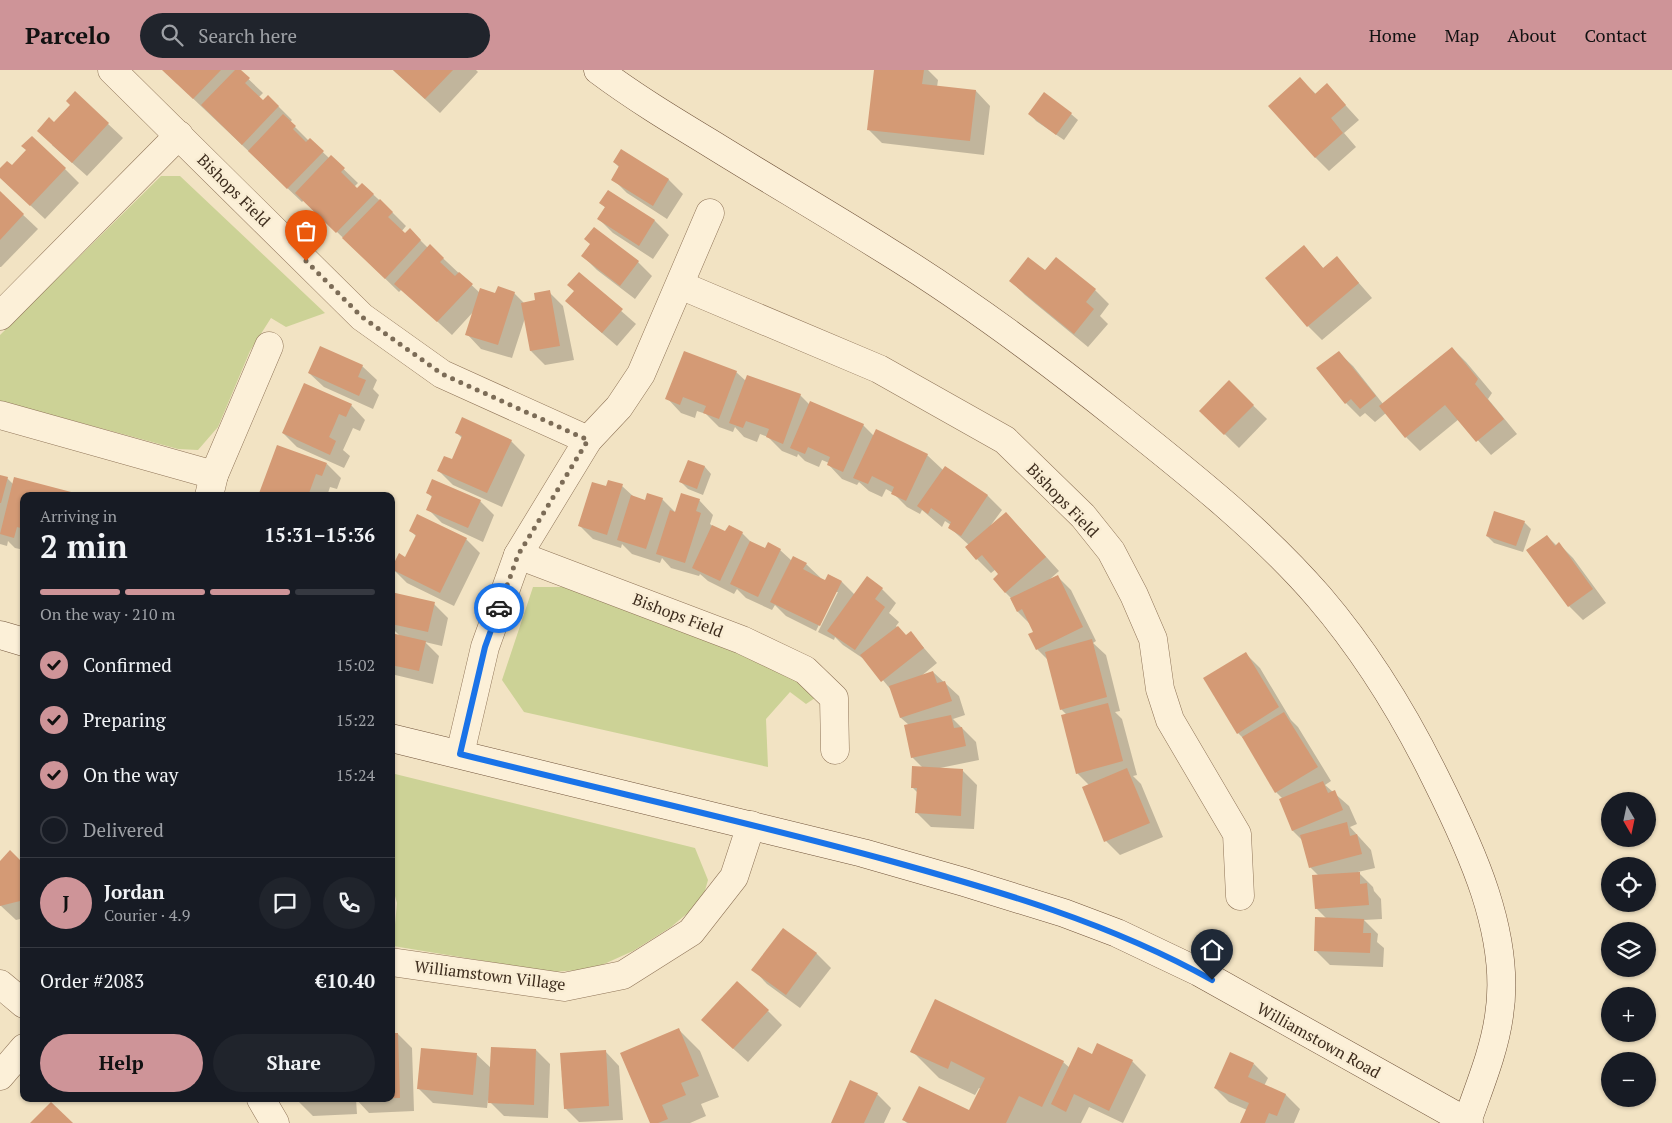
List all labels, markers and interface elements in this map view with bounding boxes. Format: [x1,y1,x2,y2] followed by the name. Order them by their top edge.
[140,13,490,58] search box
[25,19,110,51] text: Parcelo
[158,21,186,49] icon: search
[198,23,297,48] text: Search here
[1369,23,1416,47] text: Home
[1444,23,1479,47] text: Map
[1507,23,1556,47] text: About
[1584,23,1647,47] text: Contact
[193,149,275,231] street label: Bishops Field
[285,210,327,261] pin
[292,217,320,245] icon: bag
[1022,458,1104,542] street label: Bishops Field
[40,505,117,527] text: Arriving in
[264,522,375,547] text: 15:31–15:36
[40,525,128,567] text: 2 min
[474,583,524,633] courier
[630,588,726,642] street label: Bishops Field
[485,594,513,622] icon: car
[40,603,175,625] text: On the way · 210 m
[40,651,68,679] icon: check
[83,652,172,677] text: Confirmed
[336,654,375,676] text: 15:02
[40,706,68,734] icon: check
[83,707,166,732] text: Preparing
[336,709,375,731] text: 15:22
[40,761,68,789] icon: check
[83,762,178,787] text: On the way
[336,764,375,786] text: 15:24
[1601,792,1656,848] north arrow
[1601,792,1656,1107] map controls
[83,817,164,842] text: Delivered
[1601,857,1656,912] button: locate
[259,877,311,929] button: chat
[323,877,375,929] button: phone
[104,879,165,904] text: Jordan
[63,890,69,915] text: J
[104,904,190,926] text: Courier · 4.9
[1601,922,1656,977] button: layers
[1191,929,1233,980] pin
[1198,936,1226,964] icon: home
[413,955,567,995] street label: Williamstown Village
[40,968,144,993] text: Order #2083
[316,968,375,993] text: €10.40
[1601,987,1656,1042] button: +
[1253,997,1385,1083] street label: Williamstown Road
[40,1034,203,1092] button: Help
[213,1034,375,1092] button: Share
[1601,1052,1656,1107] button: −

